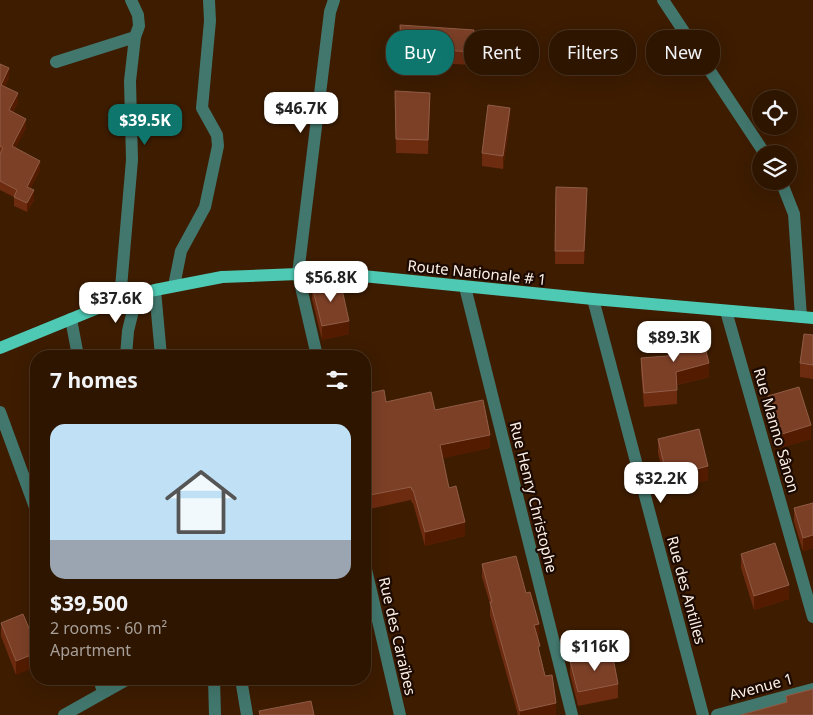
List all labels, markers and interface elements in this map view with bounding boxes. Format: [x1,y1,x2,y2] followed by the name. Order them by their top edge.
[386,30,454,75] chip: Buy
[464,30,539,75] chip: Rent
[549,30,636,75] chip: Filters
[646,30,720,75] chip: New
[752,90,797,190] map controls
[752,90,797,135] button: locate
[260,92,342,134] pin: $46.7K
[275,97,327,119] text: $46.7K
[104,104,186,146] pin: $39.5K
[119,109,171,131] text: $39.5K
[752,145,797,190] button: layers
[406,255,548,289] street label: Route Nationale # 1
[290,260,372,303] pin: $56.8K
[305,266,357,288] text: $56.8K
[75,282,157,324] pin: $37.6K
[90,287,142,309] text: $37.6K
[633,320,715,363] pin: $89.3K
[648,326,700,348] text: $89.3K
[750,365,804,495] street label: Rue Manno Sânon
[50,366,138,394] text: 7 homes
[323,366,351,394] icon: filters
[506,419,562,575] street label: Rue Henry Christophe
[156,457,246,547] icon: home
[620,462,702,504] pin: $32.2K
[635,467,687,489] text: $32.2K
[663,534,711,646] street label: Rue des Antilles
[375,575,421,697] street label: Rue des Caraïbes
[50,589,128,617] text: $39,500
[50,617,167,639] text: 2 rooms · 60 m²
[560,630,630,672] pin: $116K
[571,635,619,657] text: $116K
[50,639,131,661] text: Apartment
[727,668,795,704] street label: Avenue 1

